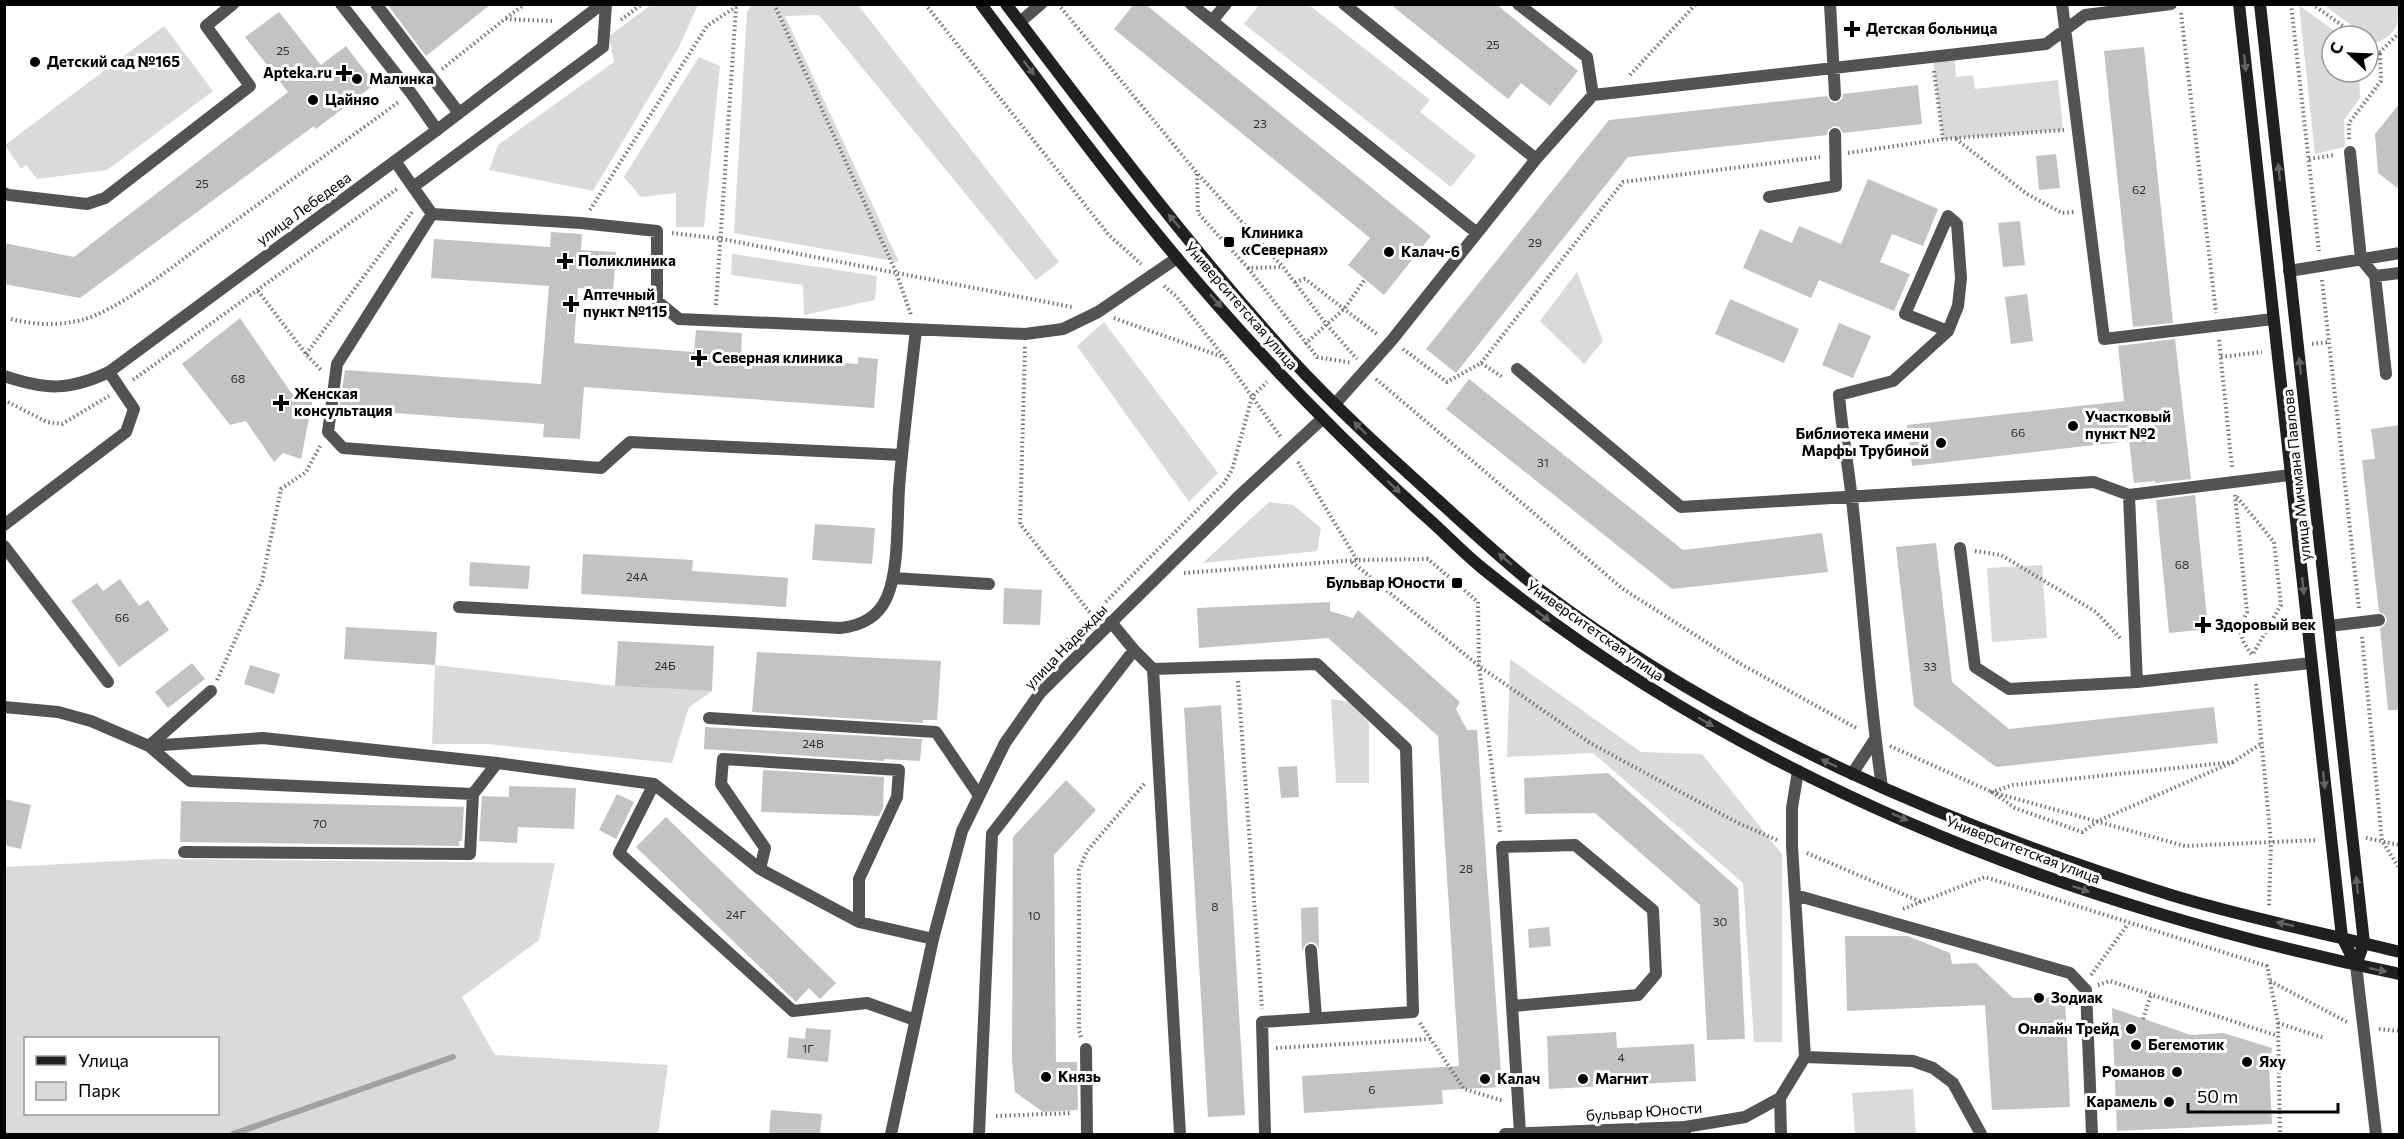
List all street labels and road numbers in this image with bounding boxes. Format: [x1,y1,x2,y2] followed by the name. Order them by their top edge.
[253,168,354,249] street label: улица Лебедева
[1181,238,1302,373] street label: Университетская улица
[2278,388,2314,562] street label: улица Мичмана Павлова
[1523,576,1668,685] street label: Университетская улица
[1020,600,1110,693] street label: улица Надежды
[1944,811,2103,887] street label: Университетская улица
[1585,1098,1703,1124] street label: бульвар Юности

